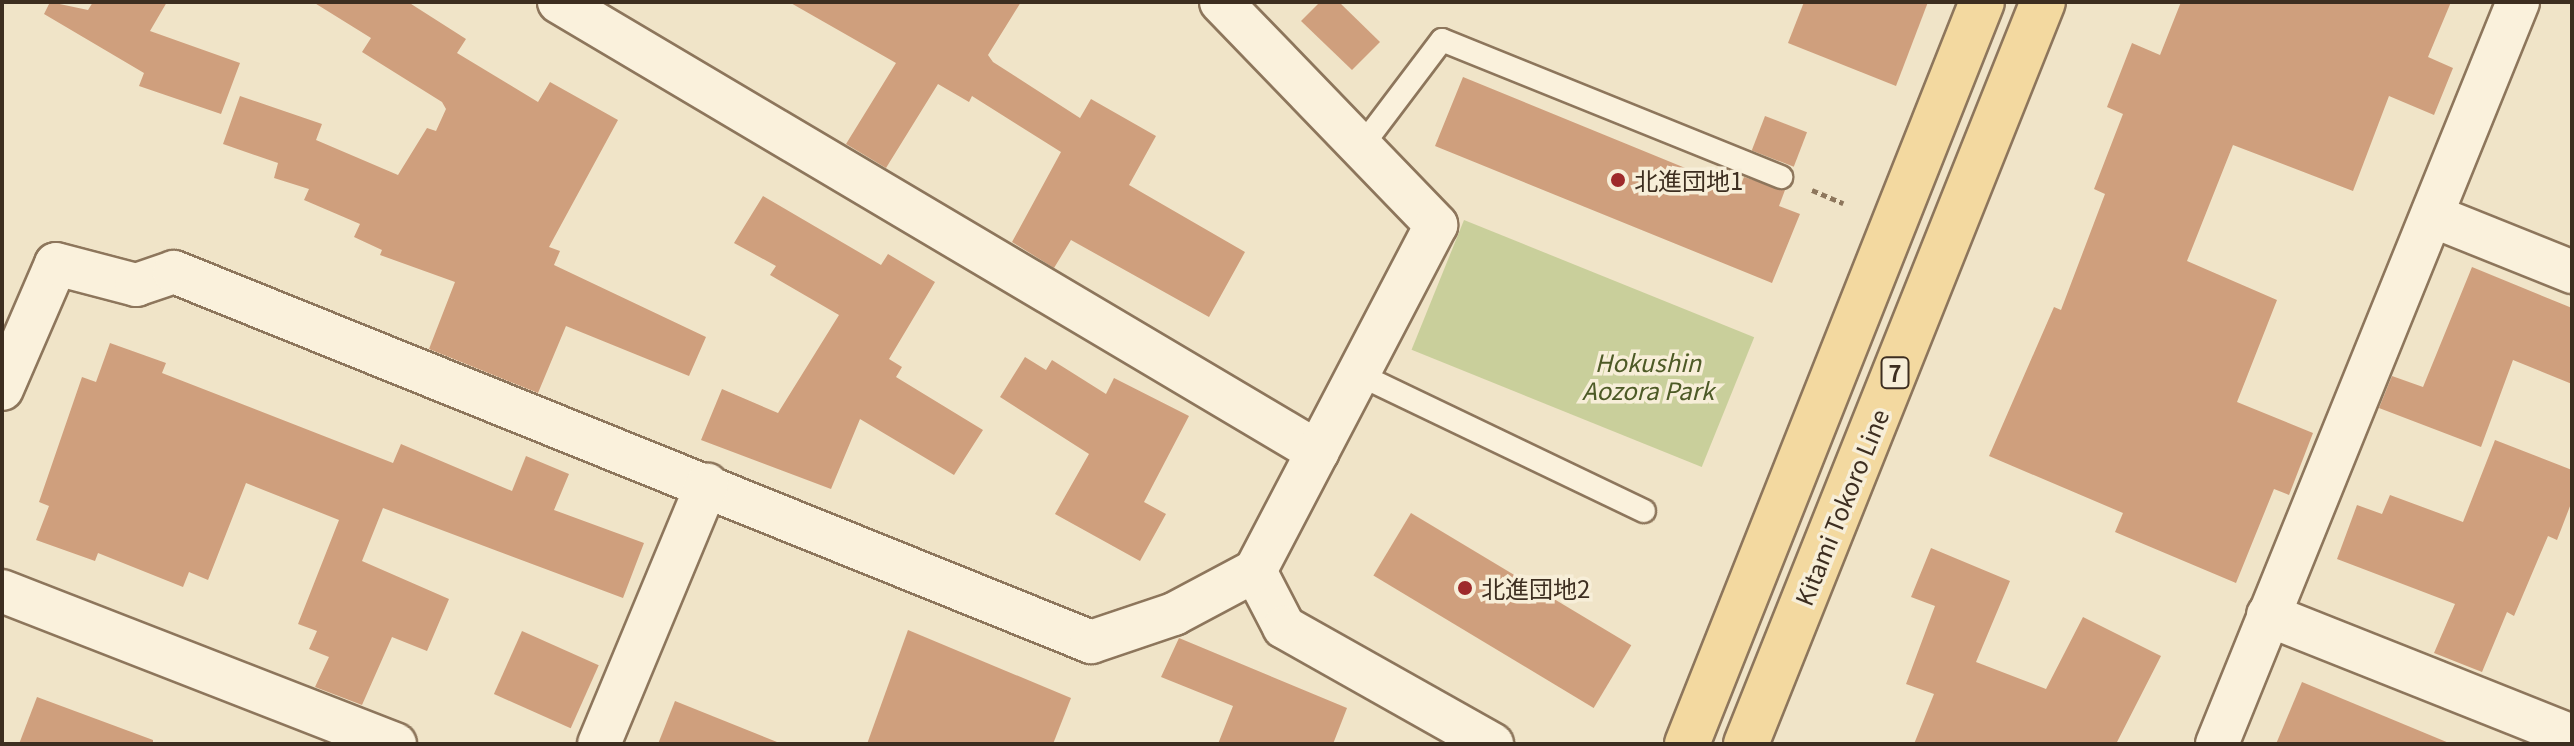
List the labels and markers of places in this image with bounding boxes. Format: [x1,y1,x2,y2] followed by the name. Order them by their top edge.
[1634,166,1743,194] place label: 北進団地1
[1609,171,1627,189] marker: 北進団地1
[1481,574,1590,602] place label: 北進団地2
[1456,579,1474,597] marker: 北進団地2

